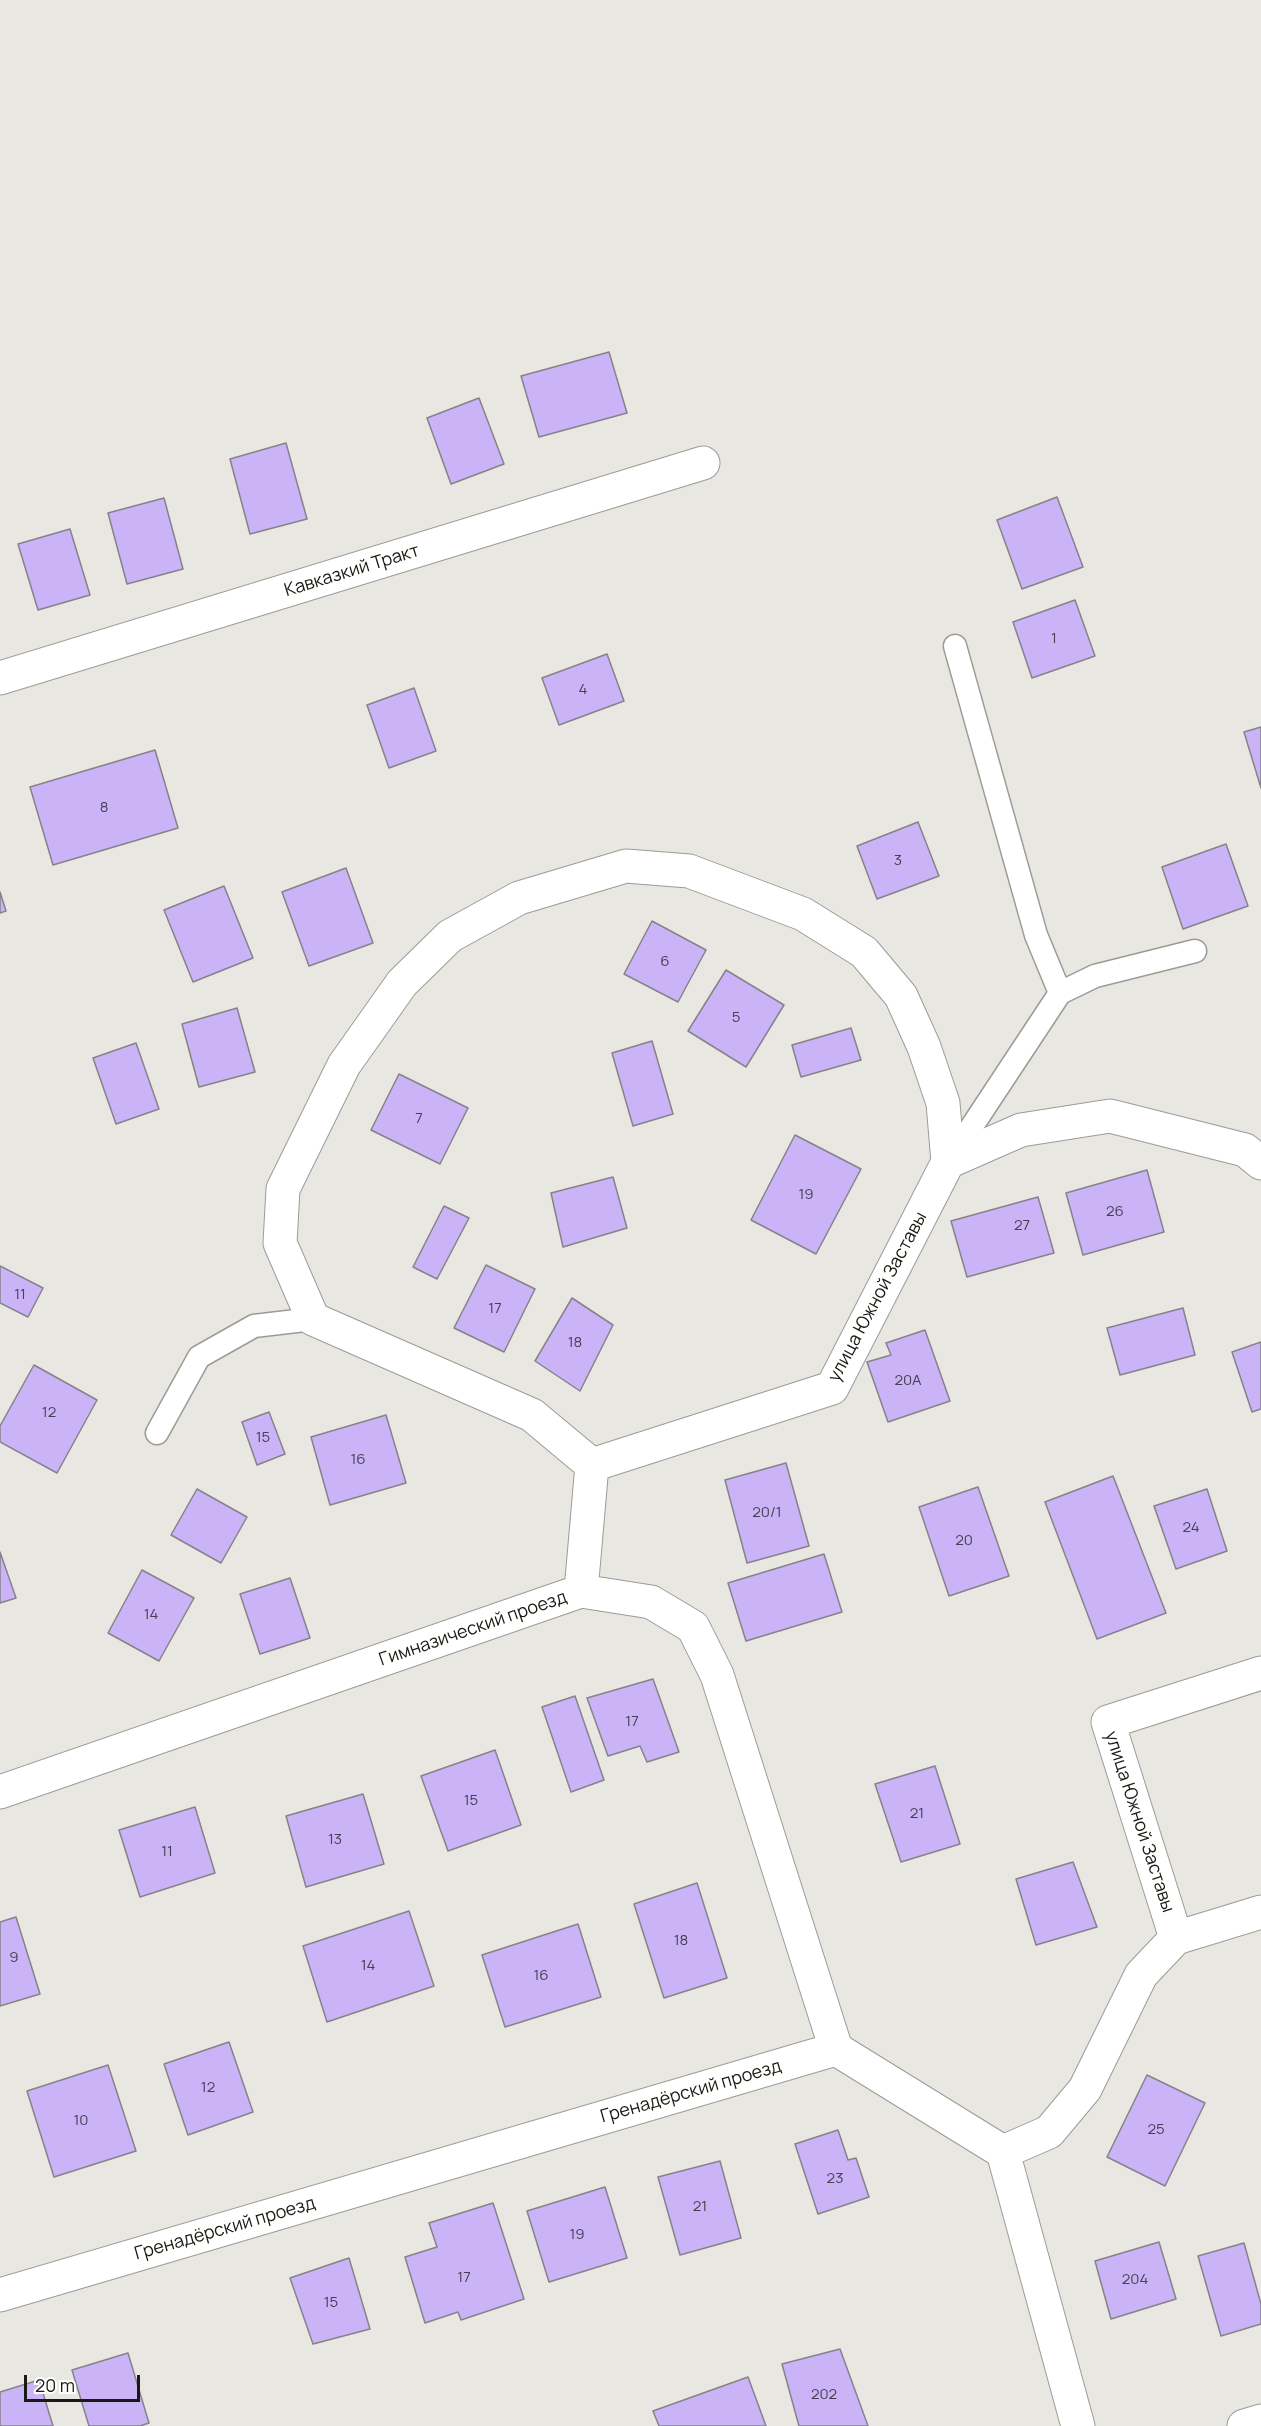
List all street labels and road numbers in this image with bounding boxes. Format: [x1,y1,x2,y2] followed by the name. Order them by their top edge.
[282,540,422,602] street label: Кавказкий Тракт
[824,1208,932,1386] street label: улица Южной Заставы
[376,1587,570,1671] street label: Гимназический проезд
[1099,1729,1179,1915] street label: улица Южной Заставы
[598,2056,784,2128] street label: Гренадёрский проезд
[132,2193,318,2265] street label: Гренадёрский проезд

